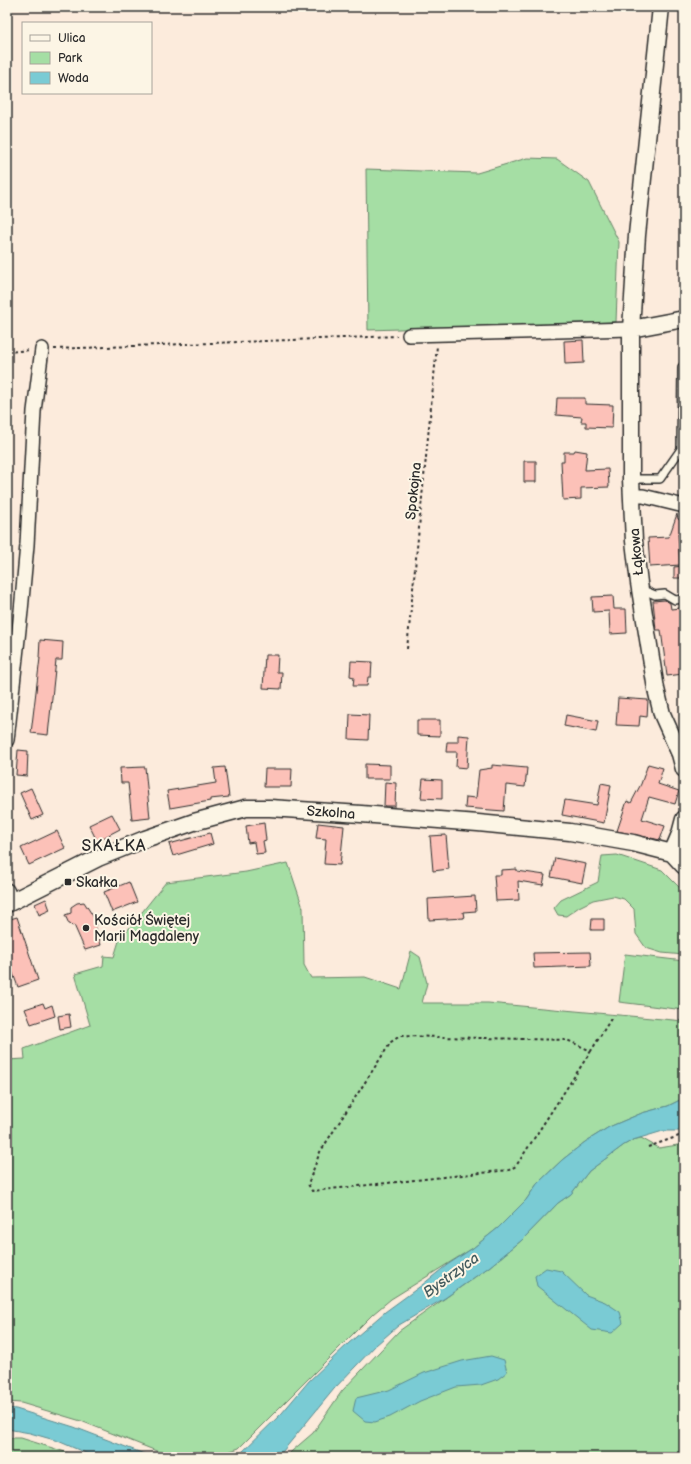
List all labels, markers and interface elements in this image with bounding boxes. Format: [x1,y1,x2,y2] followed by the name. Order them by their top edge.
[22,22,152,94] legend
[58,31,86,46] text: Ulica
[58,51,82,66] text: Park
[58,71,89,86] text: Woda
[402,461,425,521] street label: Spokojna
[626,528,647,576] street label: Łąkowa
[306,802,356,823] street label: Szkolna
[81,837,147,856] district label: SKAŁKA
[76,874,118,891] place label: Skałka
[63,877,73,887] marker: Skałka
[94,911,200,945] place label: Kościół Świętej Marii Magdaleny
[81,923,91,933] marker: Kościół Świętej Marii Magdaleny
[420,1249,483,1302] water label: Bystrzyca

